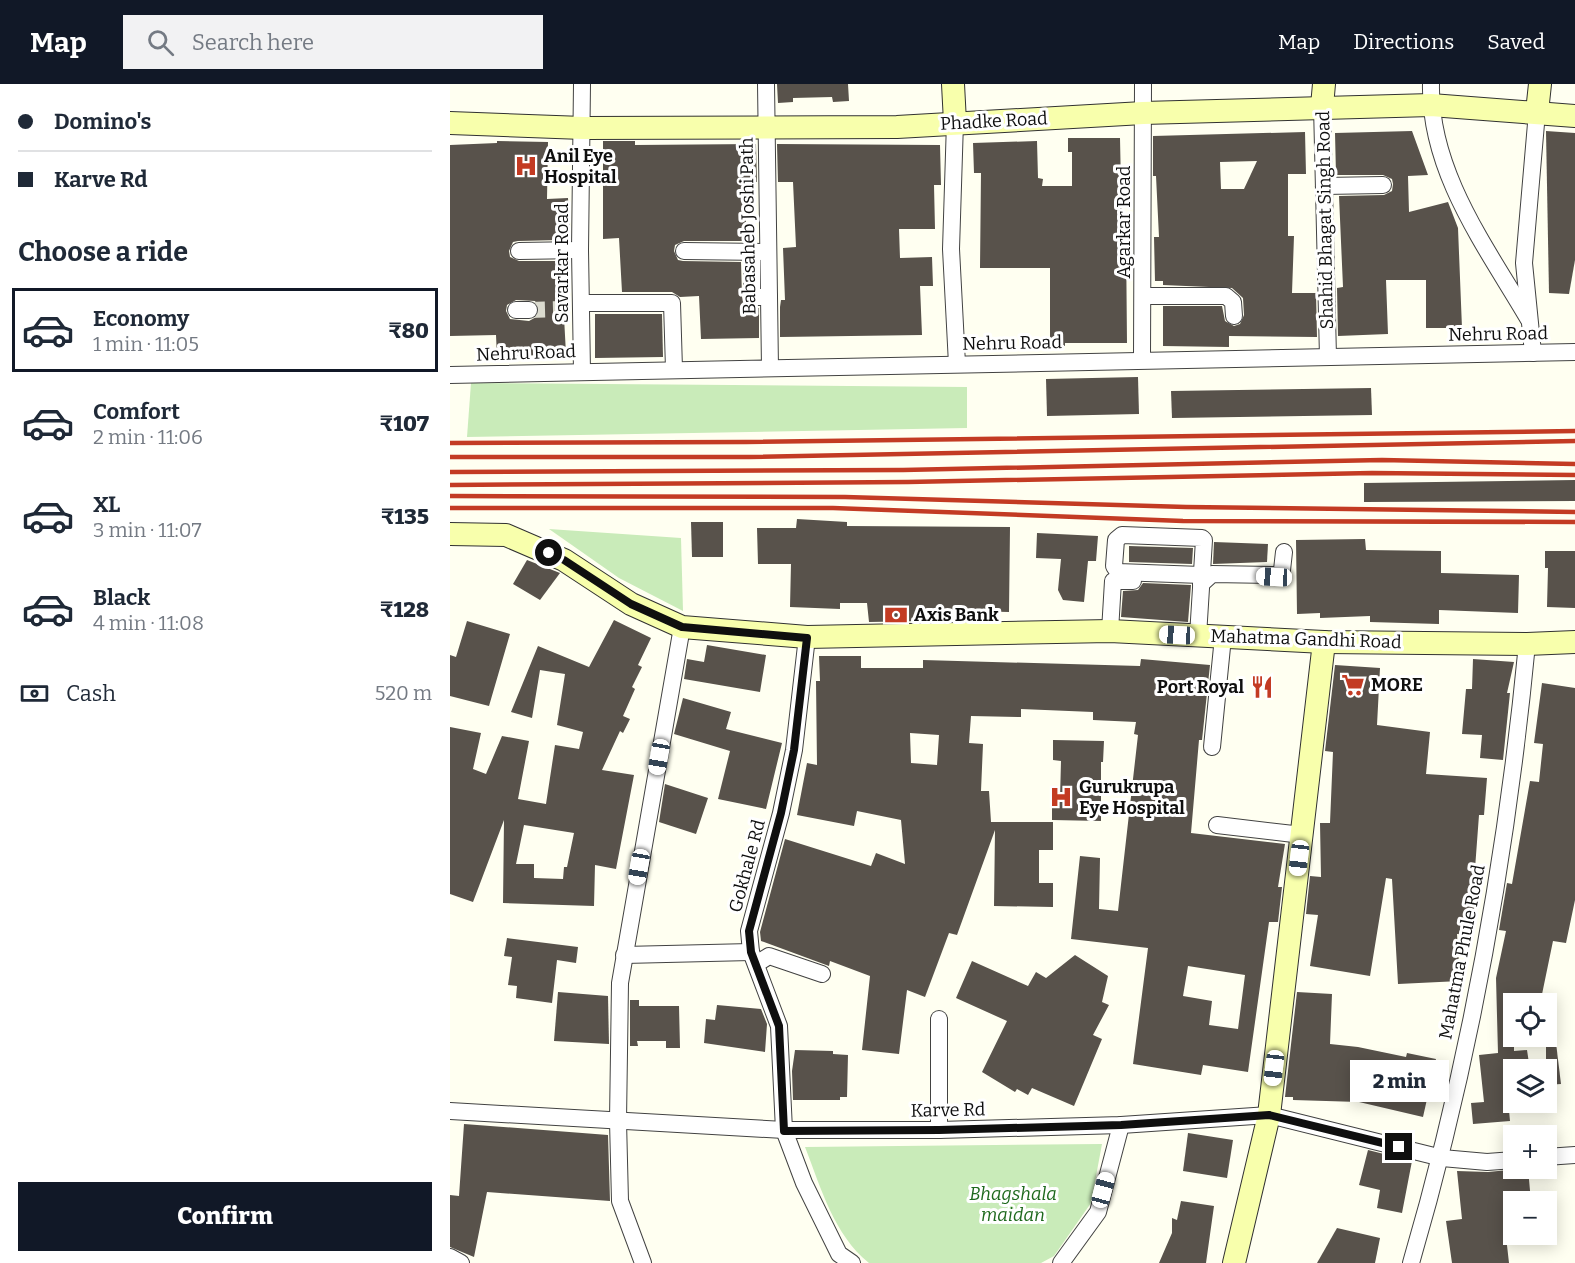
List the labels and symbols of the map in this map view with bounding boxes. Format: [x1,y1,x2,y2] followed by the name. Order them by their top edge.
[940,107,1049,135] street label: Phadke Road
[1312,110,1338,330] street label: Shahid Bhagat Singh Road
[735,137,761,315] street label: Babasaheb Joshi Path
[544,145,617,188] place label: Anil Eye Hospital
[513,153,539,179] hospital icon: Anil Eye Hospital
[1113,165,1135,279] street label: Agarkar Road
[551,203,573,323] street label: Savarkar Road
[1448,322,1548,346] street label: Nehru Road
[962,331,1062,355] street label: Nehru Road
[476,340,577,366] street label: Nehru Road
[535,539,562,566] route start
[1256,567,1292,587] car
[883,602,909,628] bank icon: Axis Bank
[914,604,999,626] place label: Axis Bank
[1159,625,1195,645] car
[1210,625,1402,653] street label: Mahatma Gandhi Road
[1340,672,1366,698] supermarket icon: MORE
[1249,674,1275,700] restaurant icon: Port Royal
[1371,674,1423,696] place label: MORE
[1157,676,1244,698] place label: Port Royal
[647,738,671,776] car
[1079,776,1185,819] place label: Gurukrupa Eye Hospital
[1048,784,1074,810] hospital icon: Gurukrupa Eye Hospital
[724,817,770,915] street label: Gokhale Rd
[1288,839,1310,877] car
[627,848,651,886] car
[1434,862,1490,1041] street label: Mahatma Phule Road
[1263,1049,1285,1087] car
[1350,1060,1448,1102] callout: 2 min
[911,1098,986,1122] street label: Karve Rd
[1385,1133,1412,1160] route end
[1090,1170,1116,1210] car
[969,1183,1057,1226] park label: Bhagshala maidan

